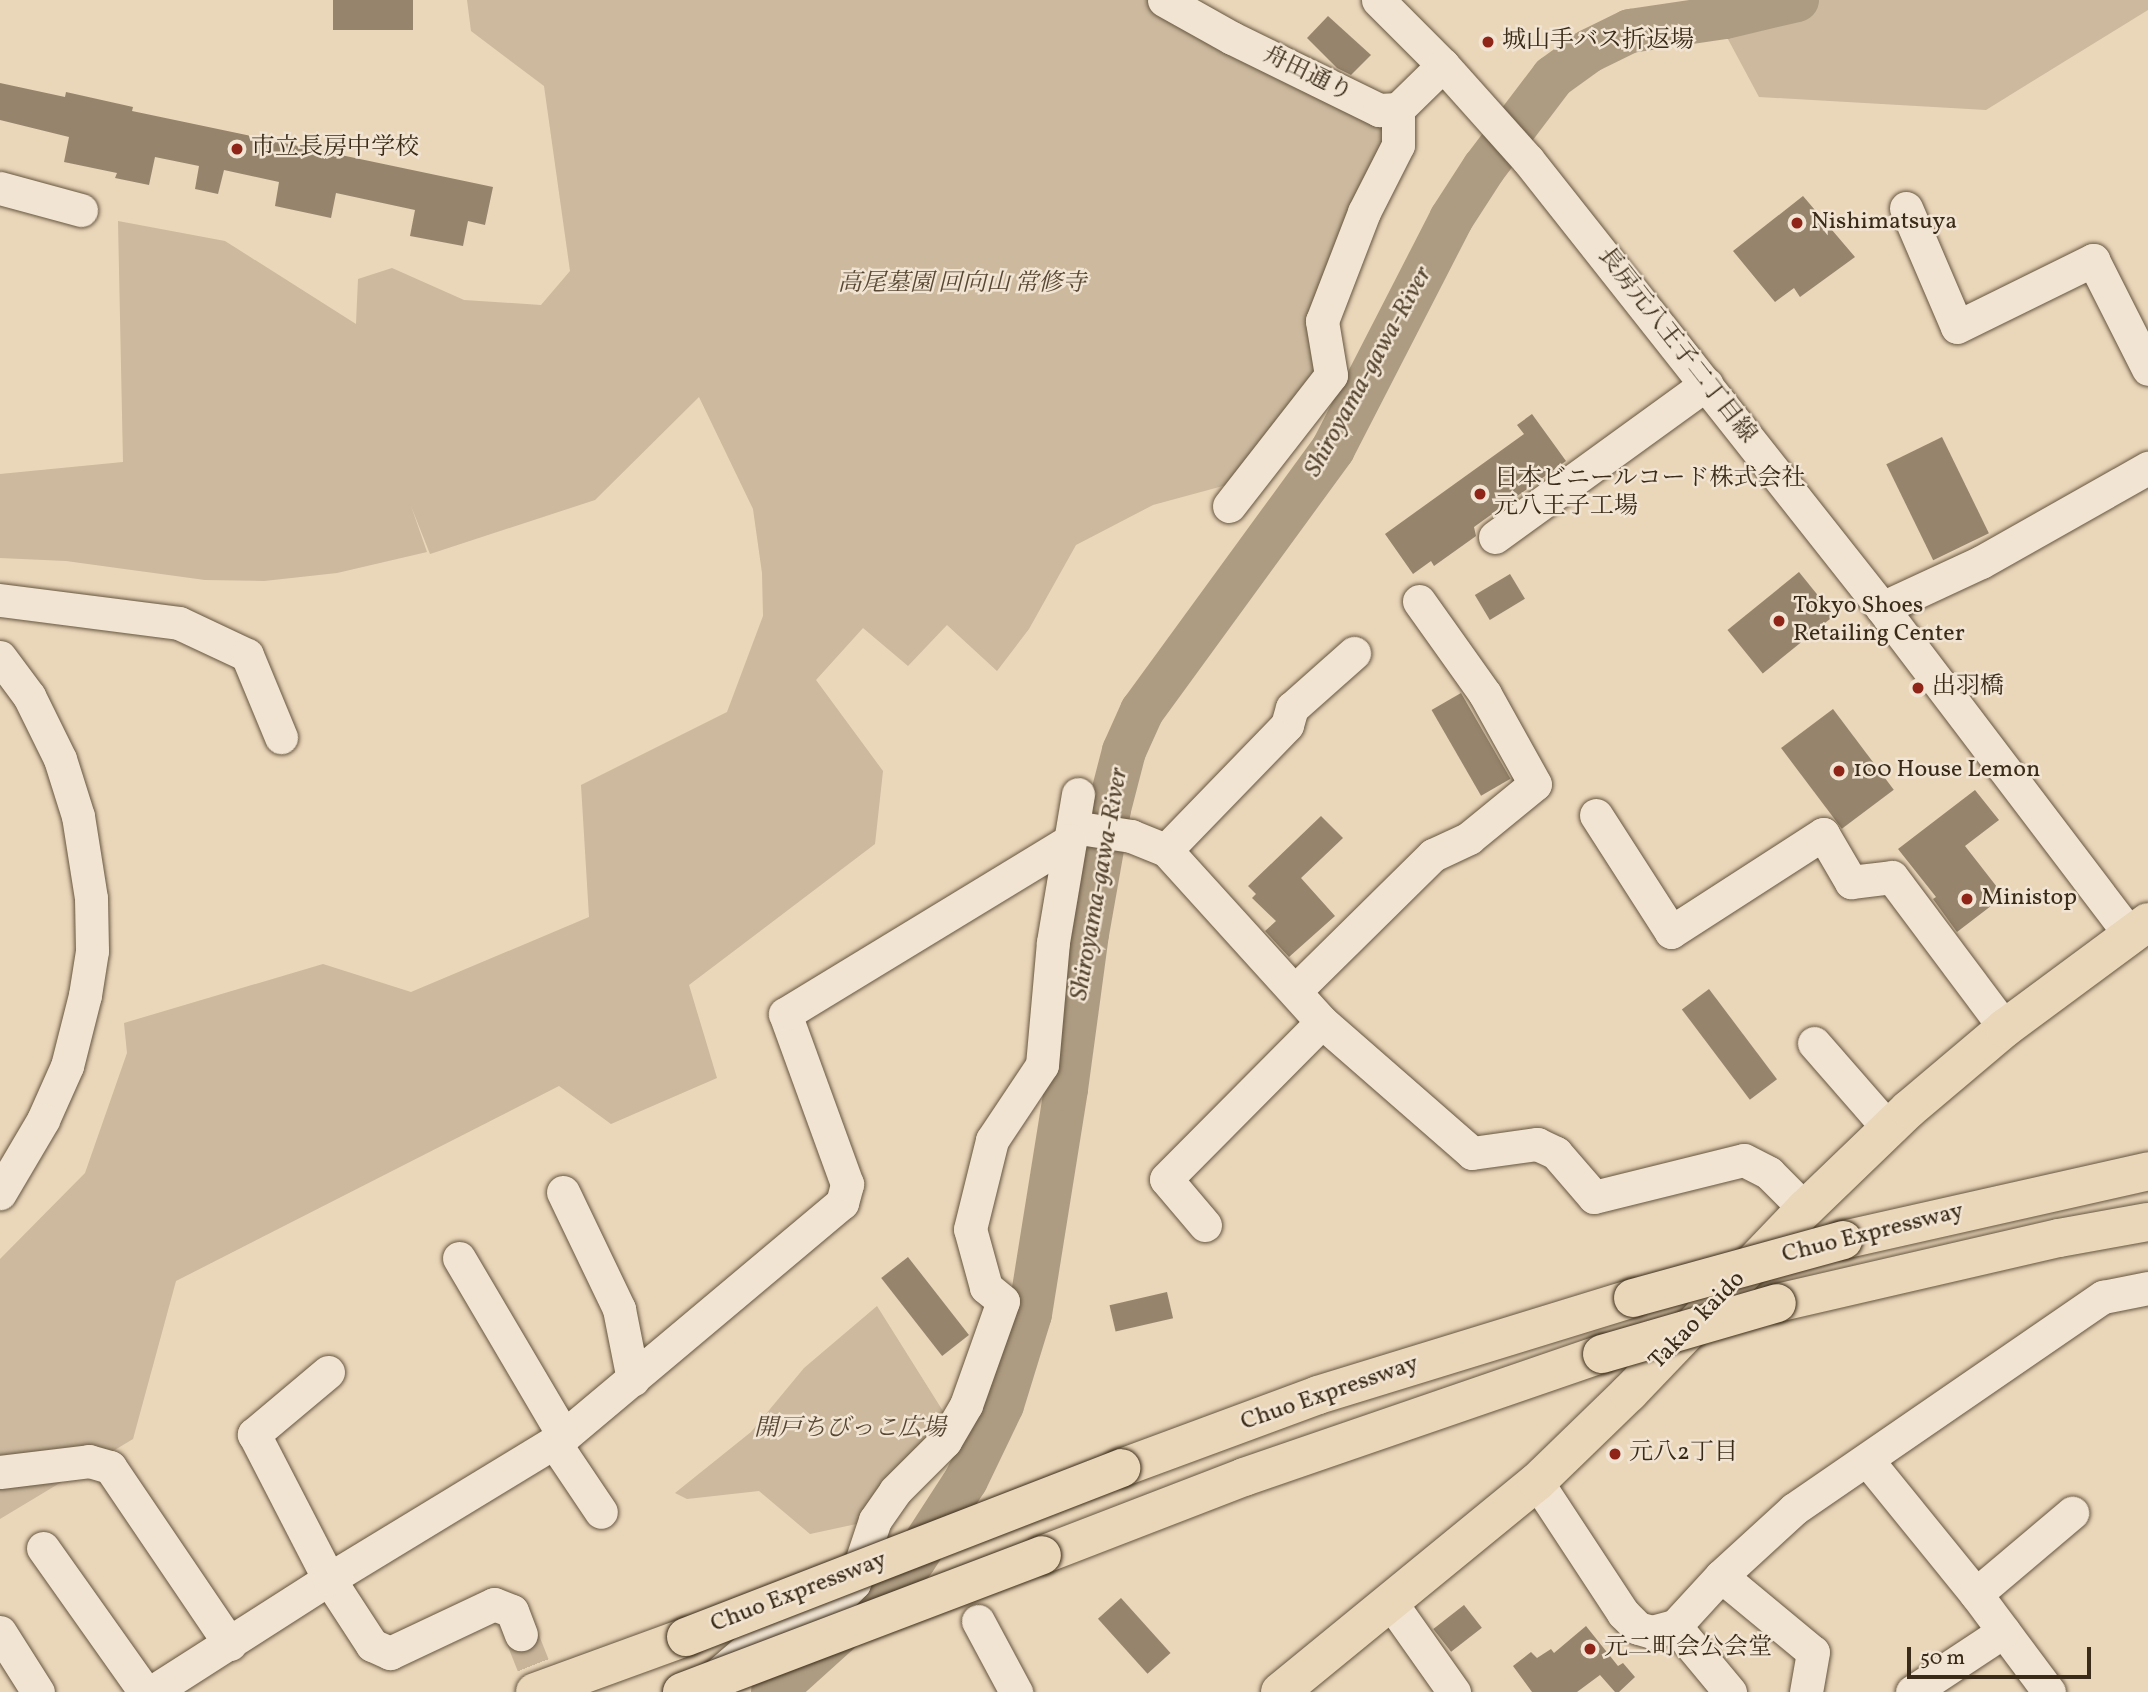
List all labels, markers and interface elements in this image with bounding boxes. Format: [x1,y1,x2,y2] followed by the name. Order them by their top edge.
[1502,28,1694,56] place label: 城山手バス折返場
[1480,34,1496,50] marker: 城山手バス折返場
[1258,41,1356,109] street label: 舟田通り
[251,135,419,163] place label: 市立長房中学校
[229,141,245,157] marker: 市立長房中学校
[1811,209,1957,237] place label: Nishimatsuya
[1789,215,1805,231] marker: Nishimatsuya
[1591,243,1761,449] street label: 長房元八王子二丁目線
[1298,261,1440,483] water label: Shiroyama-gawa-River
[838,271,1086,299] park label: 高尾墓園 回向山 常修寺
[1494,466,1806,522] place label: 日本ビニールコード株式会社 元八王子工場
[1472,486,1488,502] marker: 日本ビニールコード株式会社 元八王子工場
[1793,593,1965,649] place label: Tokyo Shoes Retailing Center
[1771,613,1787,629] marker: Tokyo Shoes Retailing Center
[1932,674,2004,702] place label: 出羽橋
[1910,680,1926,696] marker: 出羽橋
[1853,757,2040,785] place label: 100 House Lemon
[1831,763,1847,779] marker: 100 House Lemon
[1064,765,1136,1003] water label: Shiroyama-gawa-River
[1981,885,2077,913] place label: Ministop
[1959,891,1975,907] marker: Ministop
[1779,1198,1967,1270] street label: Chuo Expressway
[1644,1266,1752,1376] street label: Takao kaido
[1237,1350,1423,1438] street label: Chuo Expressway
[754,1416,946,1444] park label: 開戸ちびっこ広場
[1629,1440,1738,1468] place label: 元八2丁目
[1607,1446,1623,1462] marker: 元八2丁目
[707,1546,891,1640] street label: Chuo Expressway
[1910,1632,2094,1676] scale bar
[1604,1635,1772,1663] place label: 元二町会公会堂
[1582,1641,1598,1657] marker: 元二町会公会堂
[1920,1644,1965,1673] text: 50 m

